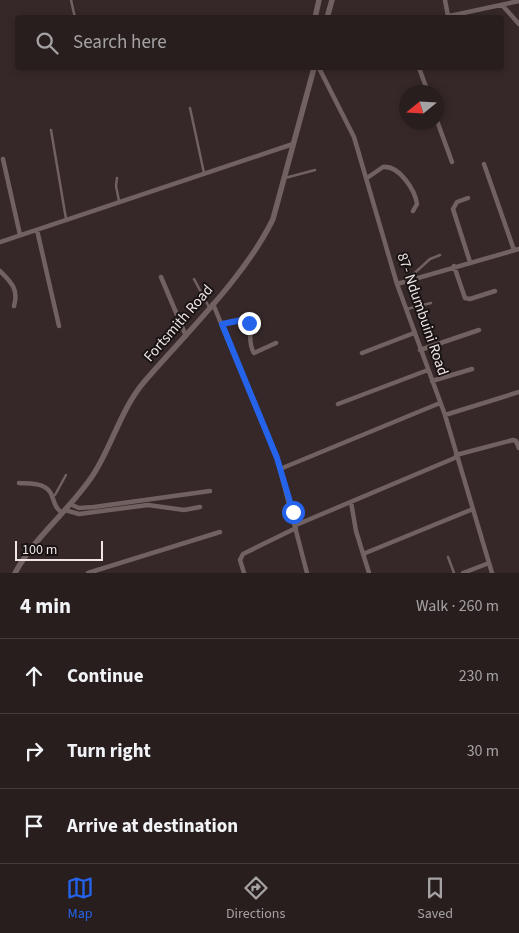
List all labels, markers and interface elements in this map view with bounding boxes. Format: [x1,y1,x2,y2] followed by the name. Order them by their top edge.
[15,15,504,70] search box
[33,29,61,57] icon: search
[73,29,167,56] text: Search here
[399,85,444,130] north arrow
[392,250,453,378] street label: 87- Ndumbuini Road
[139,280,218,367] street label: Fortsmith Road
[238,312,261,335] route end
[282,501,305,524] route start
[15,538,102,561] scale bar
[22,540,57,560] text: 100 m
[20,591,71,621] text: 4 min
[416,595,499,617] text: Walk · 260 m
[20,662,48,690] icon: ahead
[67,663,144,690] text: Continue
[459,665,499,687] text: 230 m
[20,737,48,765] icon: right
[67,738,151,765] text: Turn right
[467,740,499,762] text: 30 m
[20,812,48,840] icon: arrive
[67,813,238,840] text: Arrive at destination
[66,874,94,924] tab: Map
[226,874,285,924] tab: Directions
[417,874,453,924] tab: Saved

